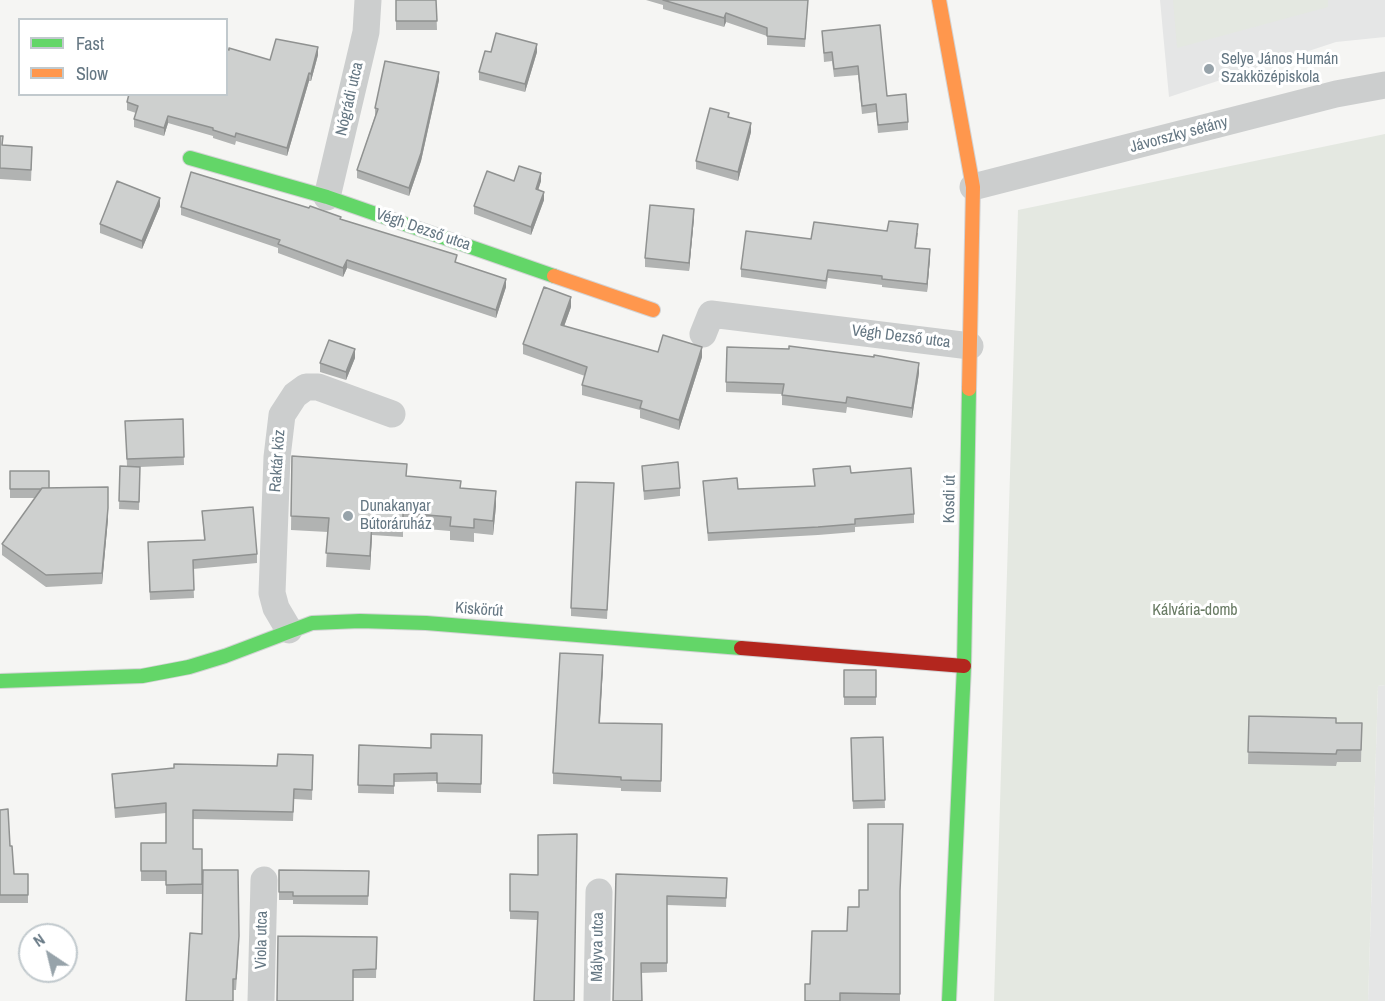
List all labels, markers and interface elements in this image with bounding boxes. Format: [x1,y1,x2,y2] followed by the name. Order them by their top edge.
[18,18,228,96] legend
[76,31,104,56] text: Fast
[1221,50,1338,88] place label: Selye János Humán Szakközépiskola
[332,60,368,138] street label: Nógrádi utca
[76,61,108,86] text: Slow
[1202,62,1216,76] marker: Selye János Humán Szakközépiskola
[1128,113,1230,157] street label: Jávorszky sétány
[373,205,473,255] street label: Végh Dezső utca
[851,321,951,353] street label: Végh Dezső utca
[266,429,290,493] street label: Raktár köz
[940,475,960,523] street label: Kosdi út
[360,497,431,535] place label: Dunakanyar Bútoráruház
[341,509,355,523] marker: Dunakanyar Bútoráruház
[454,599,504,621] street label: Kiskörút
[1152,601,1238,621] park label: Kálvária-domb
[252,911,272,969] street label: Viola utca
[588,912,608,982] street label: Mályva utca
[18,923,78,983] north arrow
[29,928,49,952] text: N

